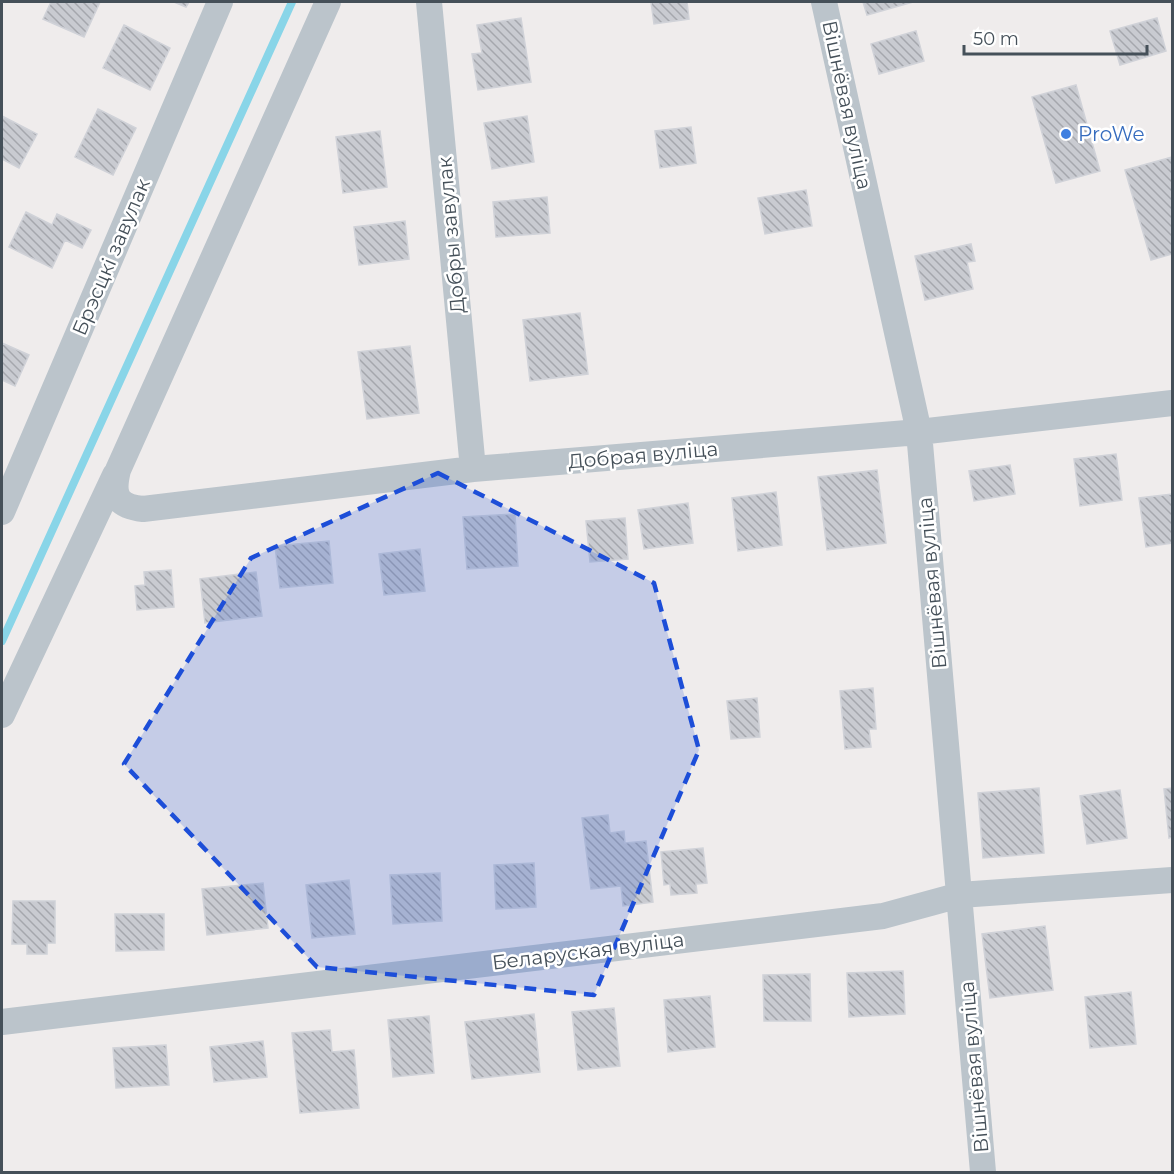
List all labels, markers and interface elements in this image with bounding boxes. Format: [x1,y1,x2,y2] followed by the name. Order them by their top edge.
[817,18,877,192] street label: Вішнёвая вуліца
[964,18,1147,56] scale bar
[973,28,1019,50] text: 50 m
[1078,122,1145,146] place label: ProWe
[1059,127,1073,141] marker: ProWe
[432,155,470,314] street label: Добры завулак
[67,175,155,339] street label: Брэсцкі завулак
[567,436,719,474] street label: Добрая вуліца
[913,496,951,670] street label: Вішнёвая вуліца
[491,927,685,975] street label: Беларуская вуліца
[955,980,993,1154] street label: Вішнёвая вуліца

